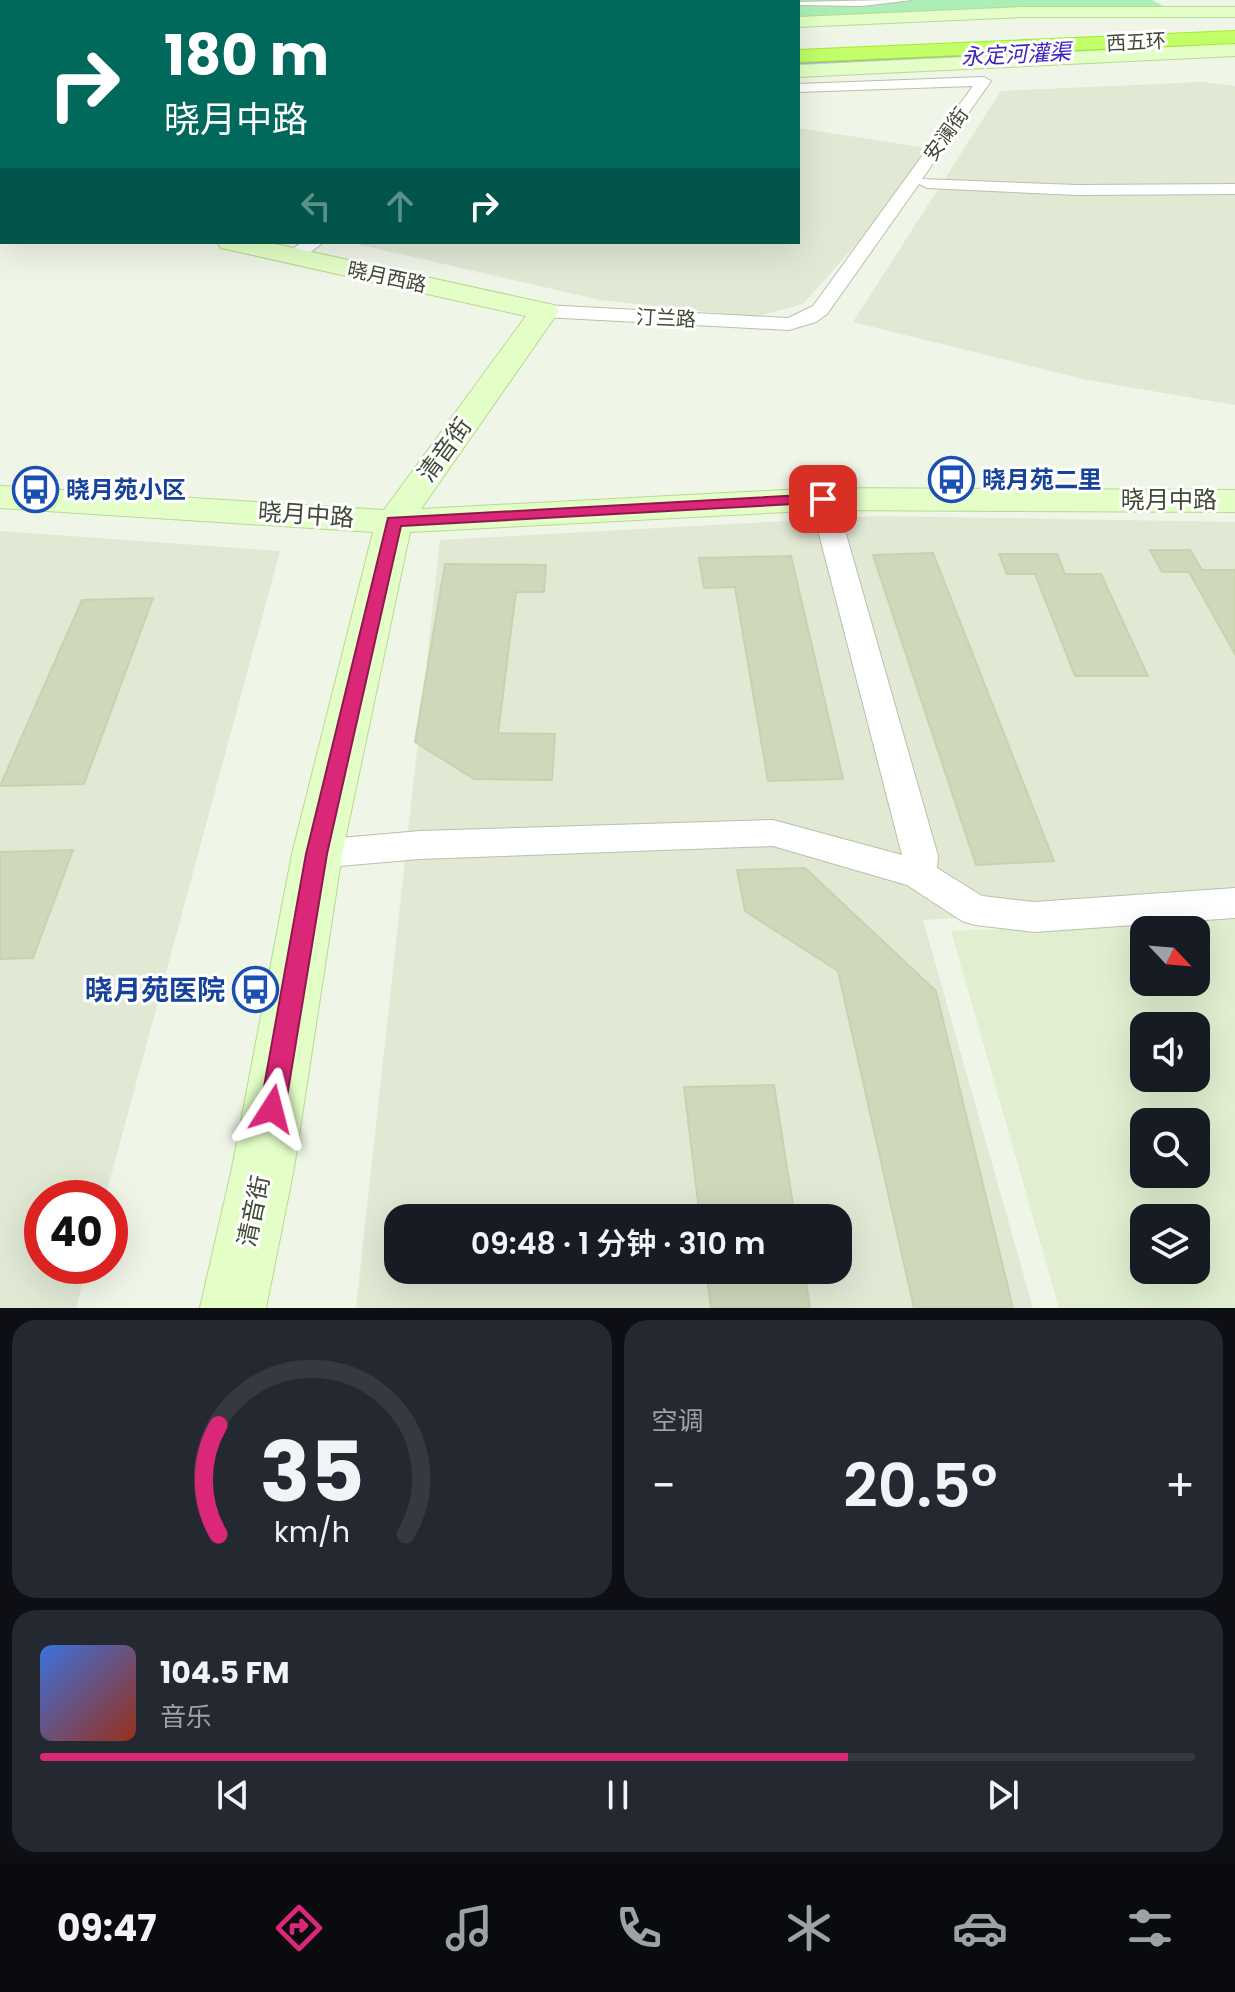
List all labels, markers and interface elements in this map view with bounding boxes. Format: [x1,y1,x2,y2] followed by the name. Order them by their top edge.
[164,16,329,95] text: 180 m
[1105,26,1167,58] street label: 西五环
[32,32,136,136] icon: right
[960,36,1075,73] water label: 永定河灌渠
[164,94,308,145] text: 晓月中路
[917,102,975,166] street label: 安澜街
[294,184,338,228] icon: left
[378,184,422,228] icon: ahead
[462,184,506,228] icon: right
[345,255,429,299] street label: 晓月西路
[635,302,697,334] street label: 汀兰路
[410,411,479,489] street label: 清音街
[927,456,975,504] bus stop icon: 晓月苑二里
[982,463,1102,496] place label: 晓月苑二里
[789,465,857,533] pin
[11,466,59,514] bus stop icon: 晓月苑小区
[66,473,186,506] place label: 晓月苑小区
[801,477,845,521] icon: arrive
[1121,483,1217,516] street label: 晓月中路
[257,495,355,534] street label: 晓月中路
[1130,916,1210,996] north arrow
[1130,916,1210,1284] map controls
[232,966,280,1014] bus stop icon: 晓月苑医院
[85,971,225,1010] place label: 晓月苑医院
[1130,1012,1210,1092] button: sound
[230,1067,314,1151] position arrow
[1130,1108,1210,1188] button: search
[230,1172,277,1250] street label: 清音街
[24,1180,128,1284] speed limit sign: 40
[1130,1204,1210,1284] button: layers
[471,1222,765,1265] text: 09:48 · 1 分钟 · 310 m
[652,1403,704,1439] text: 空调
[260,1414,364,1530] text: 35
[843,1444,997,1528] text: 20.5°
[652,1455,676,1516] text: −
[1165,1455,1195,1516] text: +
[274,1512,350,1552] text: km/h
[160,1651,289,1694] text: 104.5 FM
[160,1699,212,1735] text: 音乐
[211,1773,255,1817] icon: previous
[596,1773,640,1817] icon: pause
[981,1773,1025,1817] icon: next
[271,1900,327,1956] icon: directions
[441,1900,497,1956] icon: music
[611,1900,667,1956] icon: phone
[781,1900,837,1956] icon: climate
[952,1900,1008,1956] icon: car
[1122,1900,1178,1956] icon: filters
[57,1903,157,1954] text: 09:47

